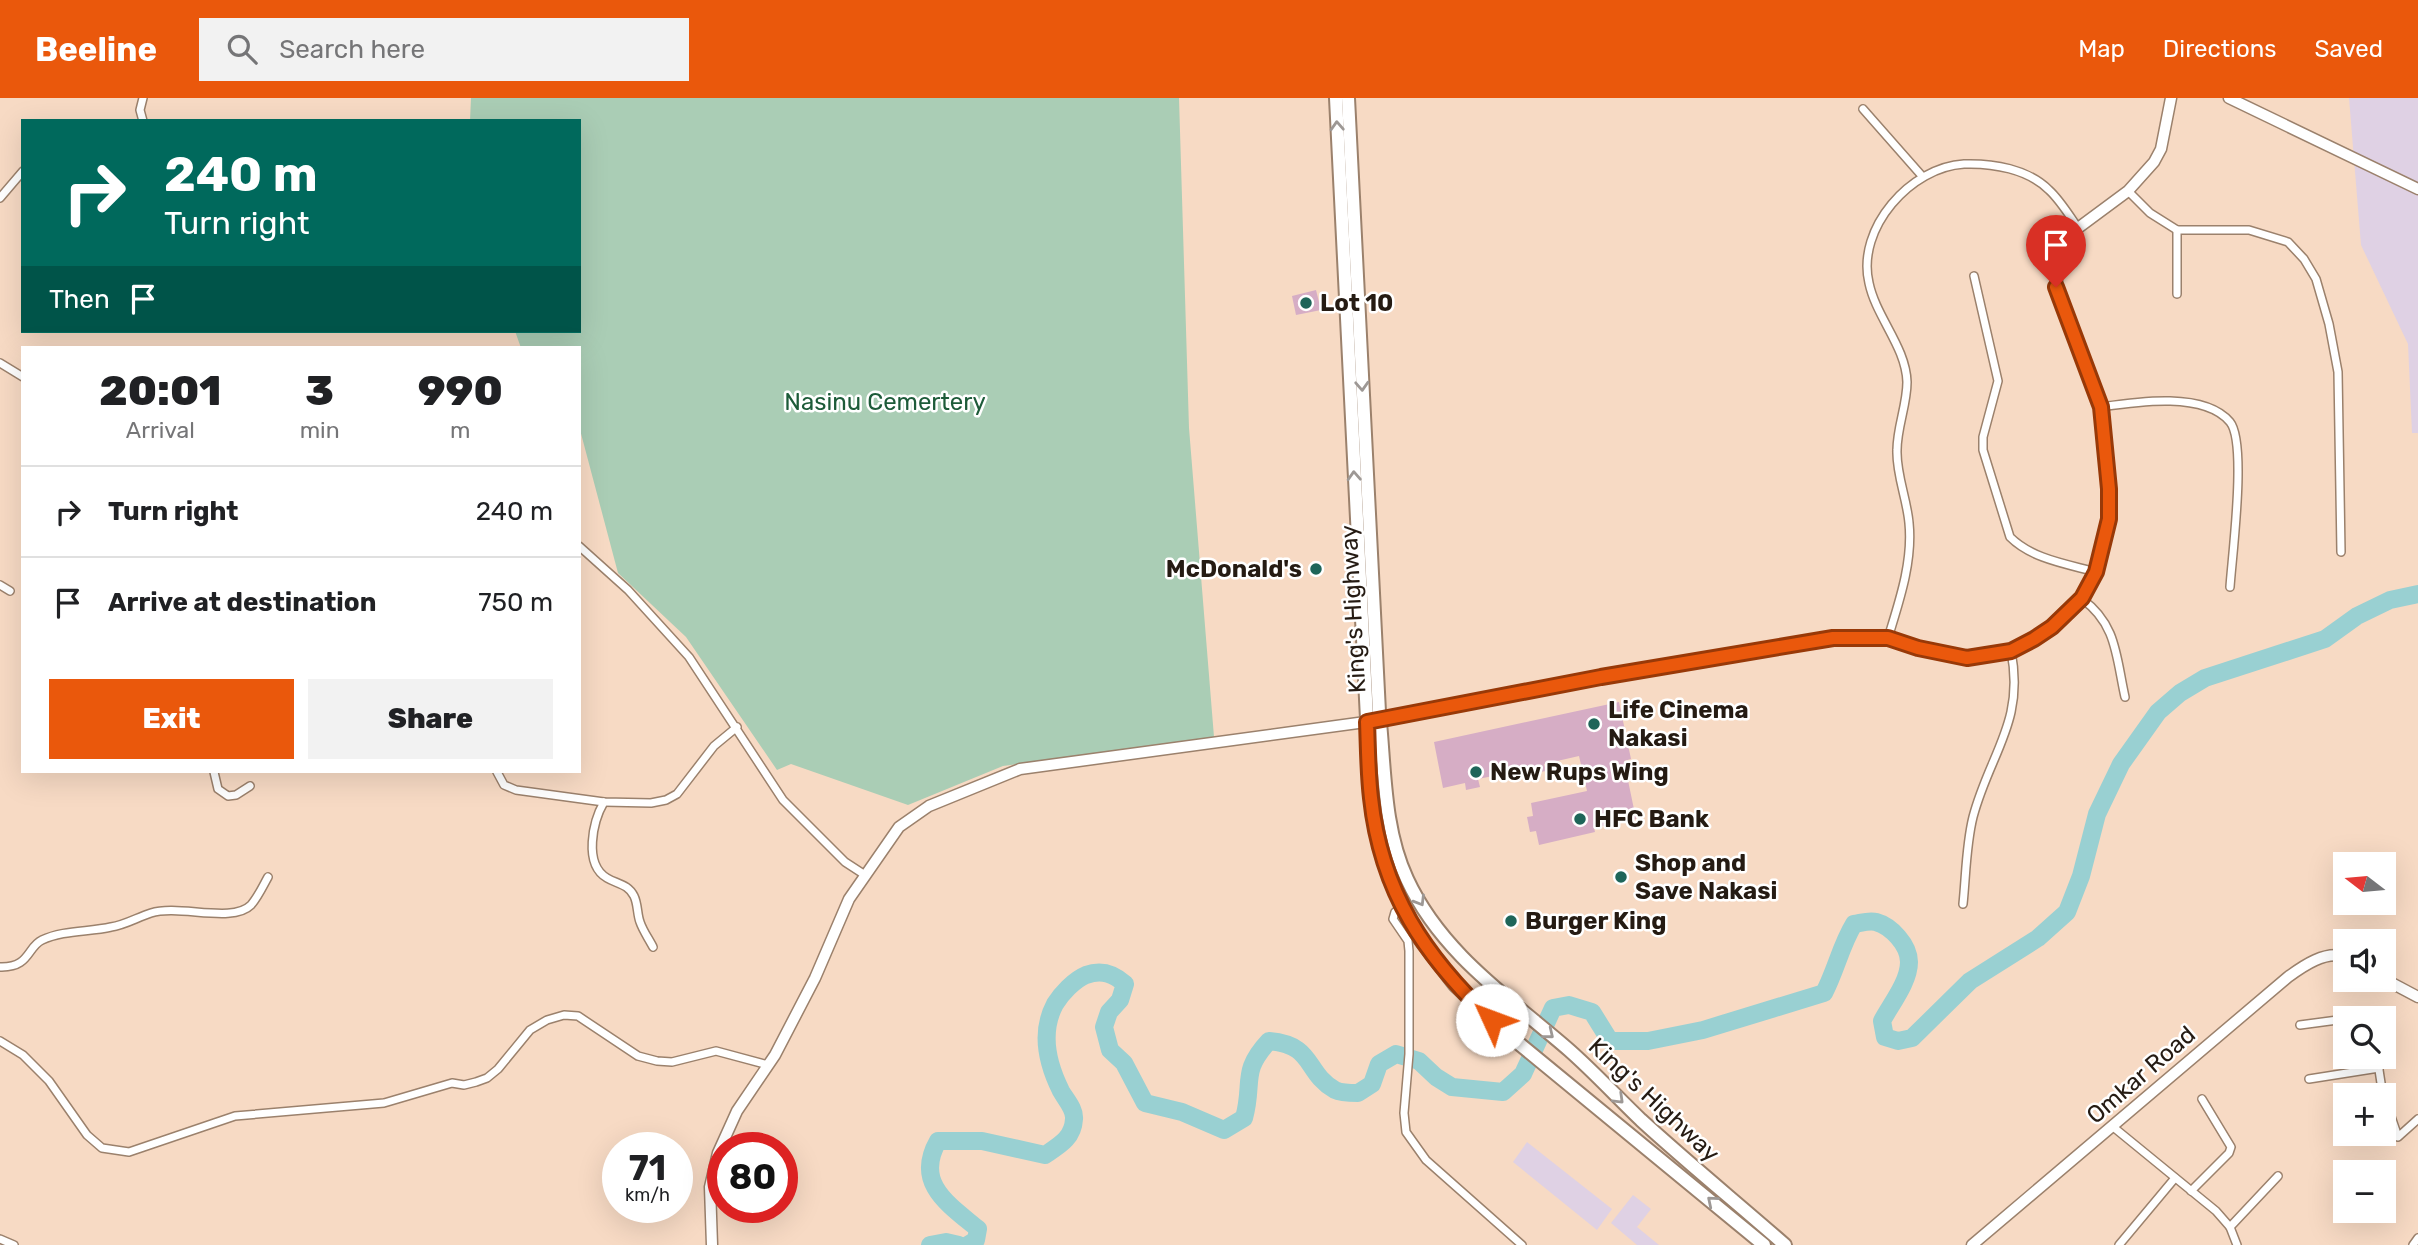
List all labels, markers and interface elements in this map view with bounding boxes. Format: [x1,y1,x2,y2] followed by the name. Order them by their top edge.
[199,18,689,81] search box
[35,30,157,69] text: Beeline
[223,30,261,68] icon: search
[279,34,425,65] text: Search here
[2078,35,2125,63] text: Map
[2163,35,2276,63] text: Directions
[2314,35,2383,63] text: Saved
[1330,120,1345,131] one-way arrow
[164,145,318,203] text: 240 m
[49,147,140,238] icon: right
[164,204,309,242] text: Turn right
[2026,215,2086,287] pin
[2037,226,2075,264] icon: arrive
[124,280,162,318] icon: arrive
[49,284,110,315] text: Then
[1320,289,1393,317] place label: Lot 10
[1298,295,1314,311] marker: Lot 10
[99,366,221,416] text: 20:01
[305,366,334,416] text: 3
[418,366,503,416] text: 990
[1354,381,1369,392] one-way arrow
[784,388,986,416] park label: Nasinu Cemertery
[126,416,195,444] text: Arrival
[300,416,340,444] text: min
[450,416,471,444] text: m
[1347,470,1362,481] one-way arrow
[49,493,87,531] icon: right
[108,496,238,527] text: Turn right
[476,496,553,527] text: 240 m
[1335,524,1371,694] street label: King's Highway
[1166,555,1302,583] place label: McDonald's
[1308,561,1324,577] marker: McDonald's
[49,584,87,622] icon: arrive
[108,587,376,618] text: Arrive at destination
[478,587,553,618] text: 750 m
[49,679,294,759] button: Exit
[308,679,553,759] button: Share
[1608,696,1749,752] place label: Life Cinema Nakasi
[1586,716,1602,732] marker: Life Cinema Nakasi
[1490,758,1669,786] place label: New Rups Wing
[1468,764,1484,780] marker: New Rups Wing
[1594,805,1709,833] place label: HFC Bank
[1572,811,1588,827] marker: HFC Bank
[1635,849,1777,905] place label: Shop and Save Nakasi
[2333,852,2396,915] north arrow
[2333,852,2396,1223] map controls
[1613,869,1629,885] marker: Shop and Save Nakasi
[1411,893,1424,906] one-way arrow
[1525,907,1667,935] place label: Burger King
[1503,913,1519,929] marker: Burger King
[2333,929,2396,992] button: sound
[1455,983,1529,1057] position arrow
[2333,1006,2396,1069] button: search
[2081,1020,2201,1130] street label: Omkar Road
[1541,1026,1554,1038] one-way arrow
[1583,1032,1725,1168] street label: King's Highway
[2333,1083,2396,1146] button: +
[1611,1090,1624,1103] one-way arrow
[707,1132,798,1223] speed limit sign: 80
[629,1147,666,1189] text: 71
[2333,1160,2396,1223] button: −
[625,1184,670,1206] text: km/h
[1707,1197,1720,1209] one-way arrow

